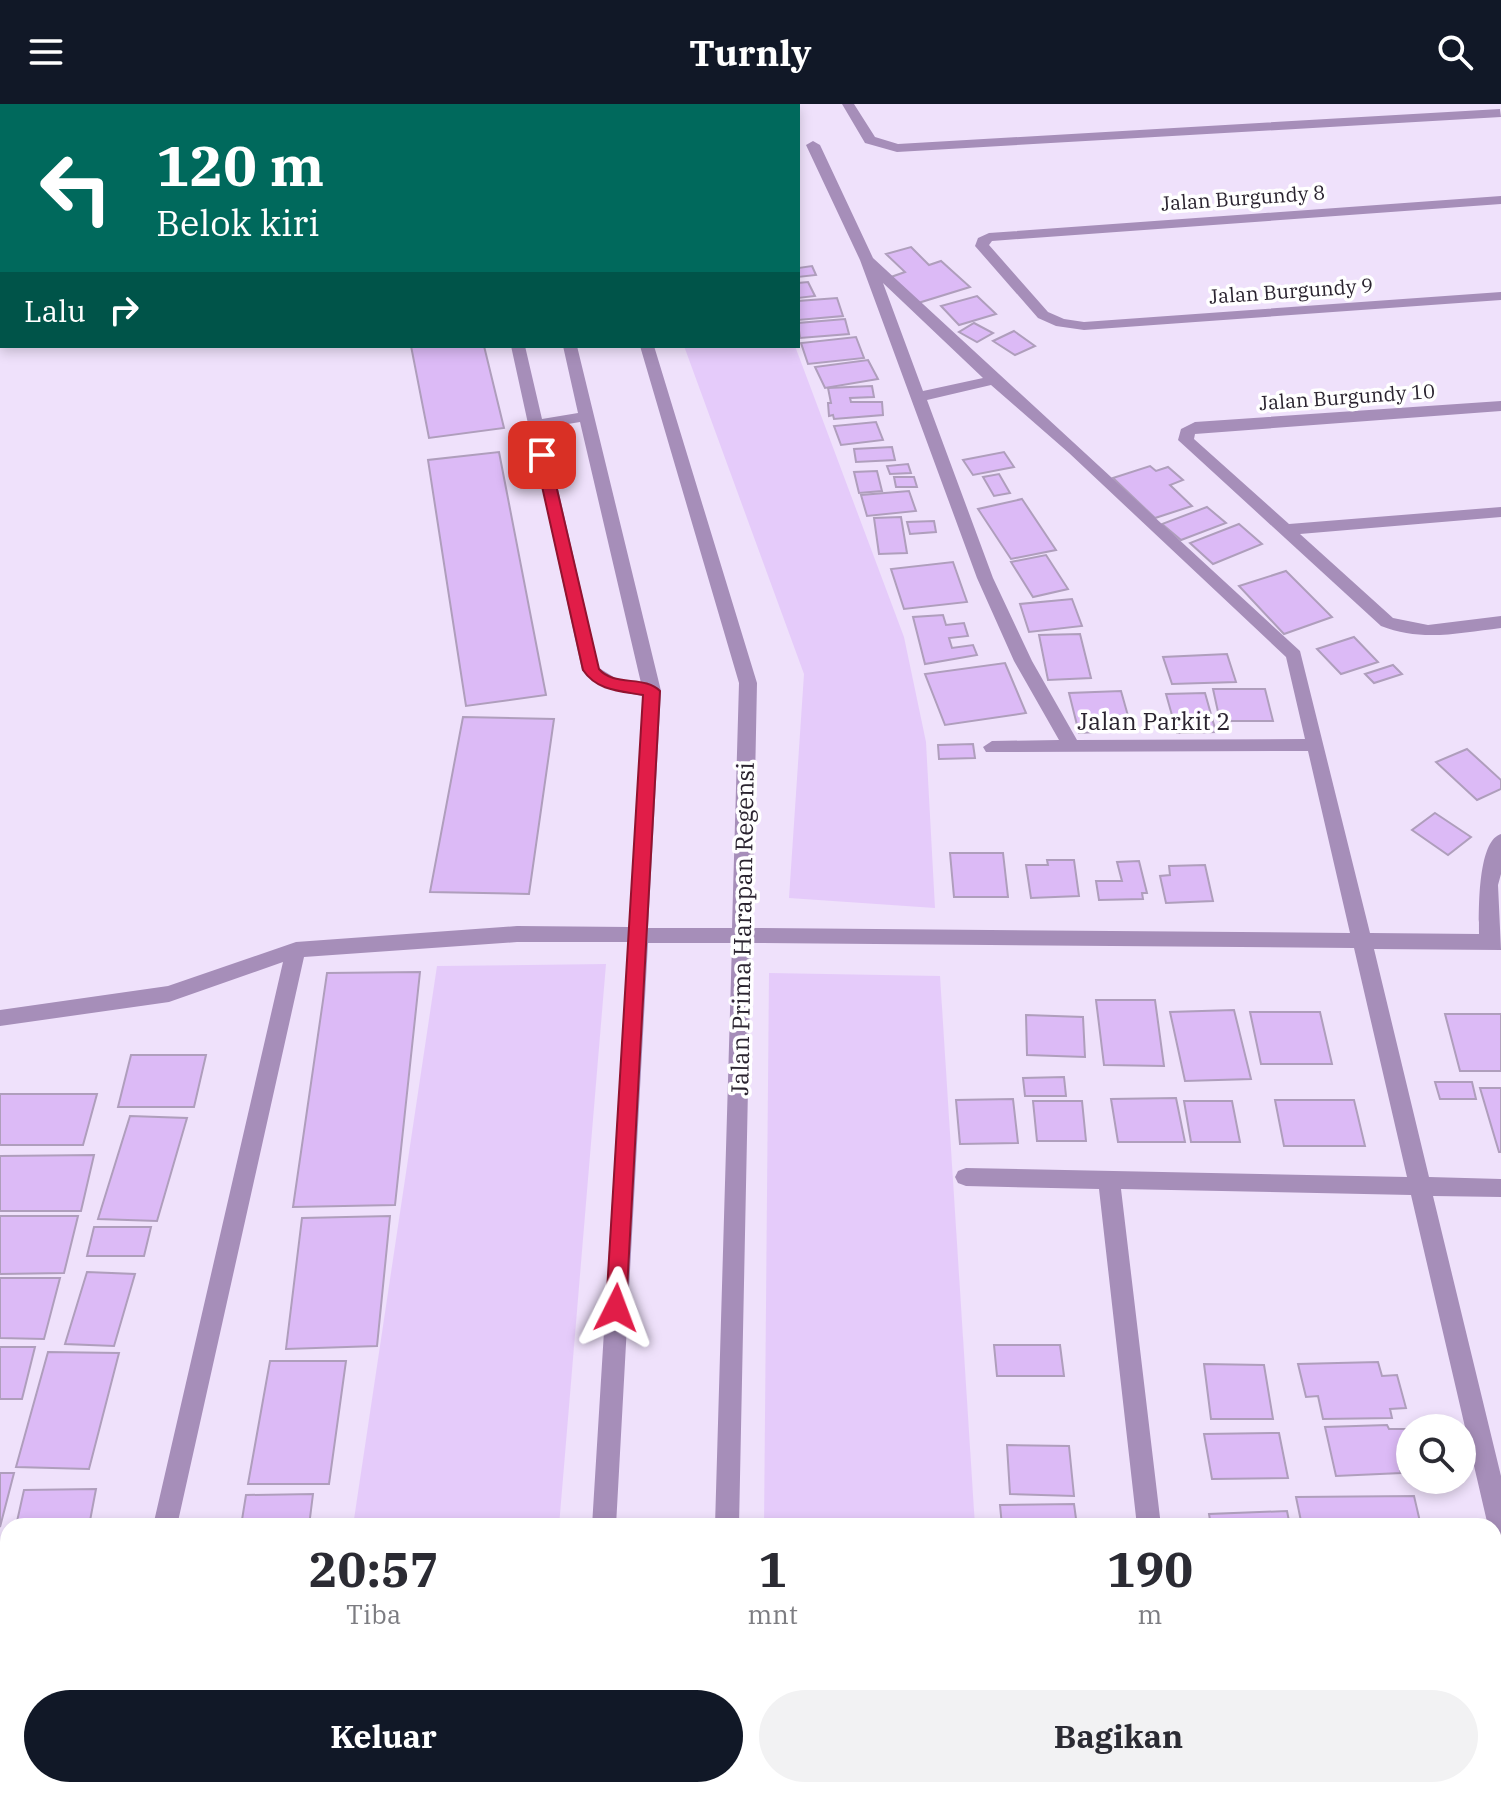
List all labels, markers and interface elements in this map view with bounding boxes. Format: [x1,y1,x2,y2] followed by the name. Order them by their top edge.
[689,29,812,76] text: Turnly
[24,30,68,74] icon: menu
[1433,30,1477,74] icon: search
[156,129,324,201] text: 120 m
[24,136,128,240] icon: left
[1160,178,1326,217] street label: Jalan Burgundy 8
[156,199,320,246] text: Belok kiri
[1208,271,1374,310] street label: Jalan Burgundy 9
[102,288,146,332] icon: right
[24,291,86,330] text: Lalu
[1258,377,1436,416] street label: Jalan Burgundy 10
[508,421,576,489] pin
[520,433,564,477] icon: arrive
[1077,705,1231,737] street label: Jalan Parkit 2
[723,762,761,1096] street label: Jalan Prima Harapan Regensi
[574,1266,658,1350] position arrow
[1396,1414,1476,1494] map controls
[1396,1414,1476,1494] button: search
[309,1538,439,1600] text: 20:57
[758,1538,787,1600] text: 1
[1107,1538,1193,1600] text: 190
[346,1597,401,1631] text: Tiba
[747,1597,798,1631] text: mnt
[1138,1597,1162,1631] text: m
[24,1690,743,1782] button: Keluar
[759,1690,1478,1782] button: Bagikan

